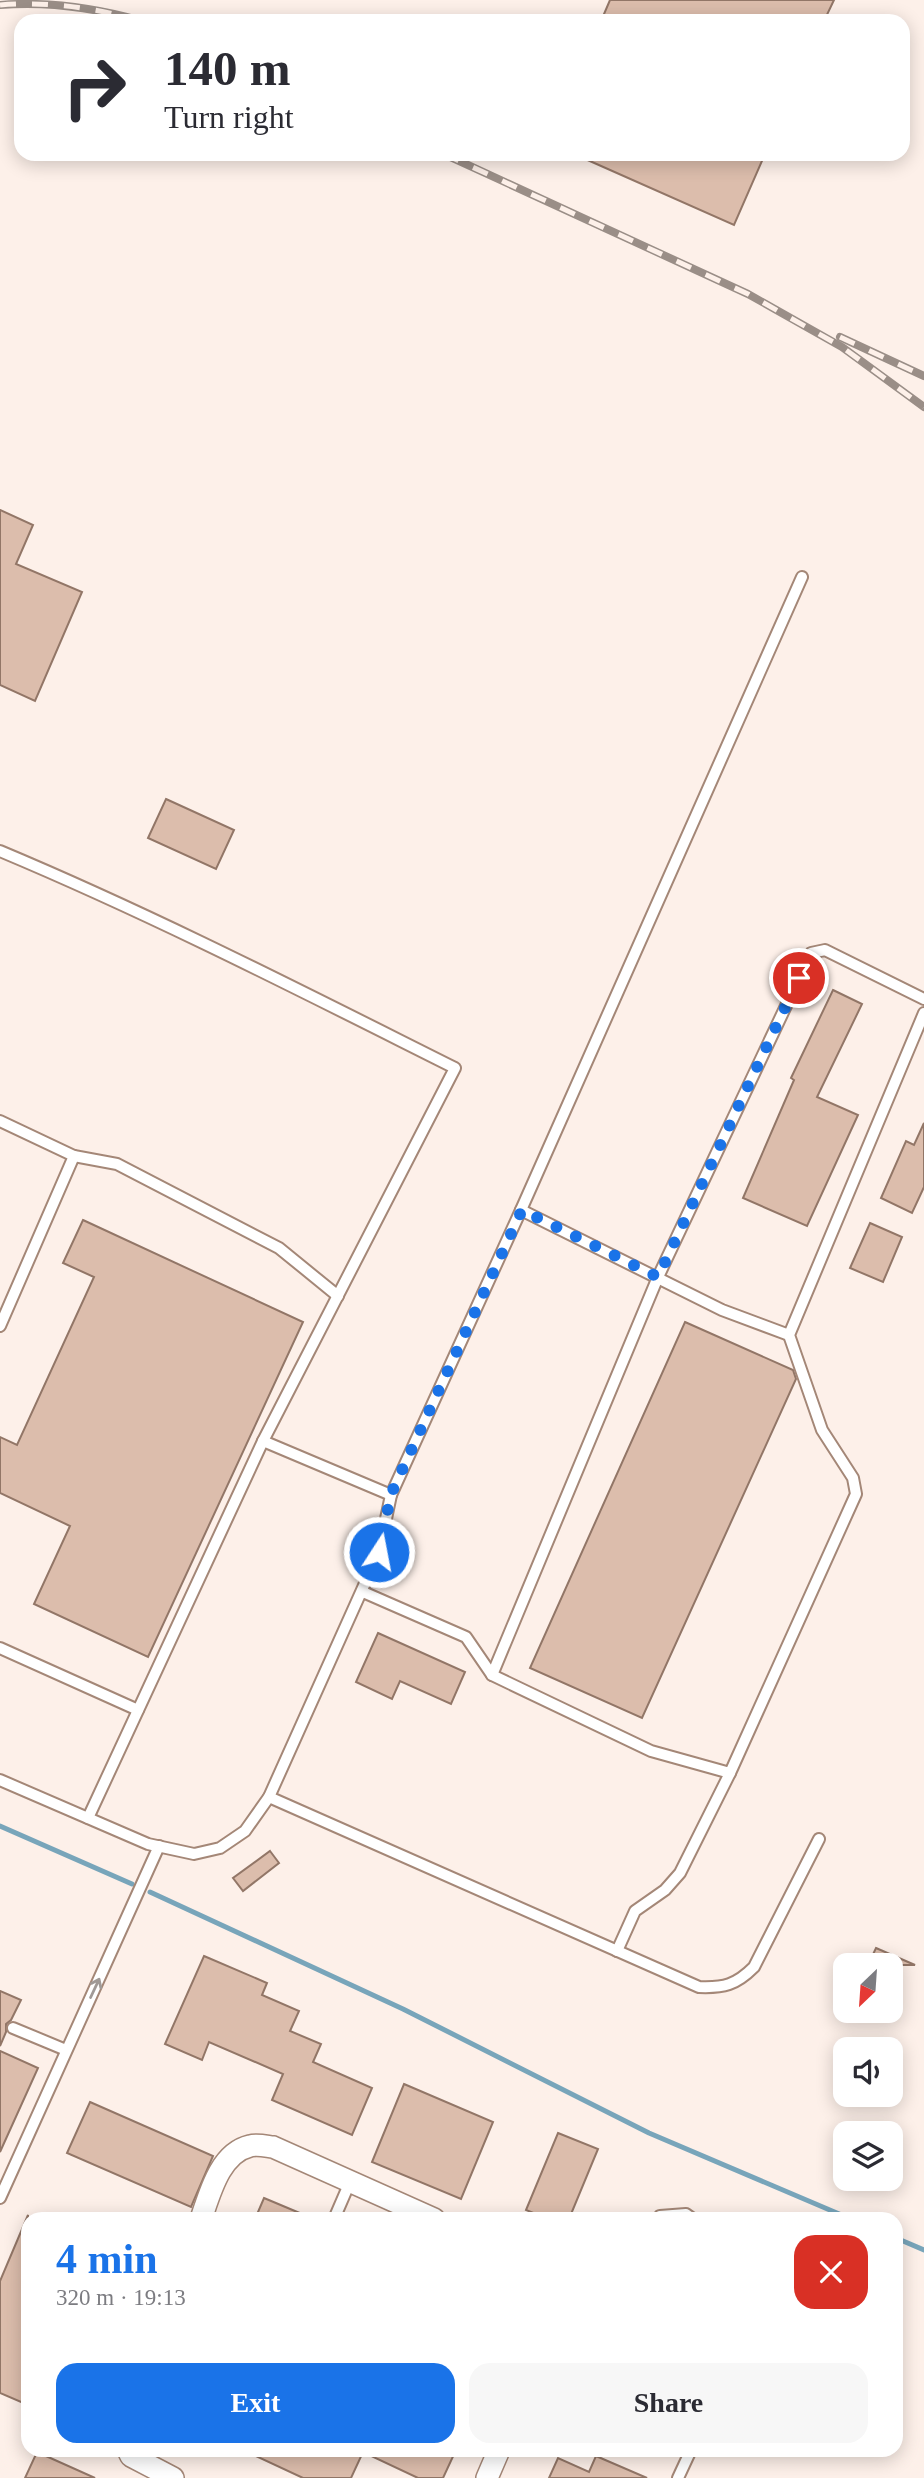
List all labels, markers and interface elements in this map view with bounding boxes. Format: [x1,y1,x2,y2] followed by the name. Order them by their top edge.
[164,41,291,96] text: 140 m
[49,42,140,133] icon: right
[164,99,294,135] text: Turn right
[769,948,829,1008] pin
[780,959,818,997] icon: arrive
[342,1515,416,1589] position arrow
[833,1953,903,2023] north arrow
[833,1953,903,2191] map controls
[89,1978,102,1999] one-way arrow
[833,2037,903,2107] button: sound
[833,2121,903,2191] button: layers
[794,2235,868,2309] button: close
[56,2236,158,2282] text: 4 min
[56,2285,186,2310] text: 320 m · 19:13
[56,2363,455,2443] button: Exit
[469,2363,868,2443] button: Share

